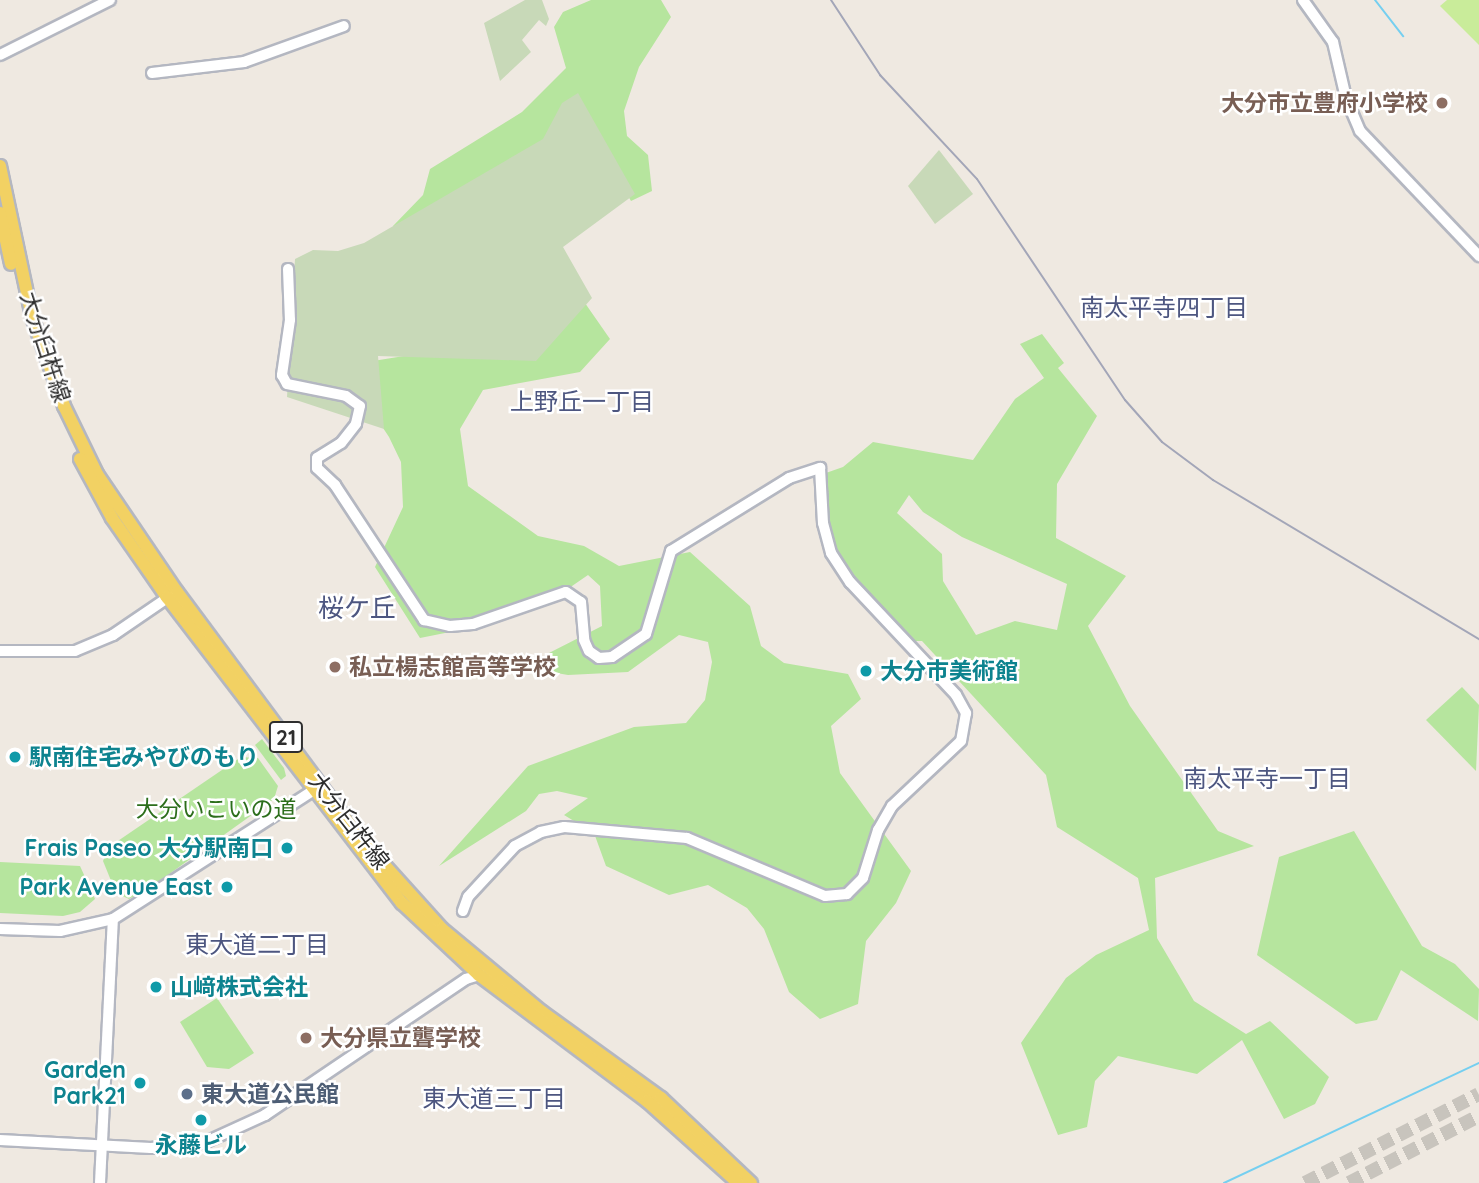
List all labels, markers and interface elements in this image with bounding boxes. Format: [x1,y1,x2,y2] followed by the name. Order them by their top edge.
[1221,89,1428,117] place label: 大分市立豊府小学校
[1434,95,1450,111] marker: 大分市立豊府小学校
[14,288,76,406] street label: 大分臼杵線
[1080,294,1248,322] district label: 南太平寺四丁目
[510,388,654,416] district label: 上野丘一丁目
[318,592,396,624] district label: 桜ケ丘
[349,653,556,681] place label: 私立楊志館高等学校
[880,657,1018,685] place label: 大分市美術館
[327,659,343,675] marker: 私立楊志館高等学校
[858,663,874,679] marker: 大分市美術館
[268,720,304,754] road number: 21
[29,743,259,771] place label: 駅南住宅みやびのもり
[7,749,23,765] marker: 駅南住宅みやびのもり
[1183,765,1351,793] district label: 南太平寺一丁目
[303,767,395,875] street label: 大分臼杵線
[136,795,296,823] park label: 大分いこいの道
[25,834,273,862] place label: Frais Paseo 大分駅南口
[279,840,295,856] marker: Frais Paseo 大分駅南口
[20,873,213,901] place label: Park Avenue East
[219,879,235,895] marker: Park Avenue East
[185,931,329,959] district label: 東大道二丁目
[170,973,308,1001] place label: 山﨑株式会社
[148,979,164,995] marker: 山﨑株式会社
[320,1024,481,1052] place label: 大分県立聾学校
[298,1030,314,1046] marker: 大分県立聾学校
[44,1056,126,1110] place label: Garden Park21
[132,1075,148,1091] marker: Garden Park21
[201,1080,339,1108] place label: 東大道公民館
[422,1085,566,1113] district label: 東大道三丁目
[179,1086,195,1102] marker: 東大道公民館
[193,1112,209,1128] marker: 永藤ビル
[155,1131,247,1159] place label: 永藤ビル

